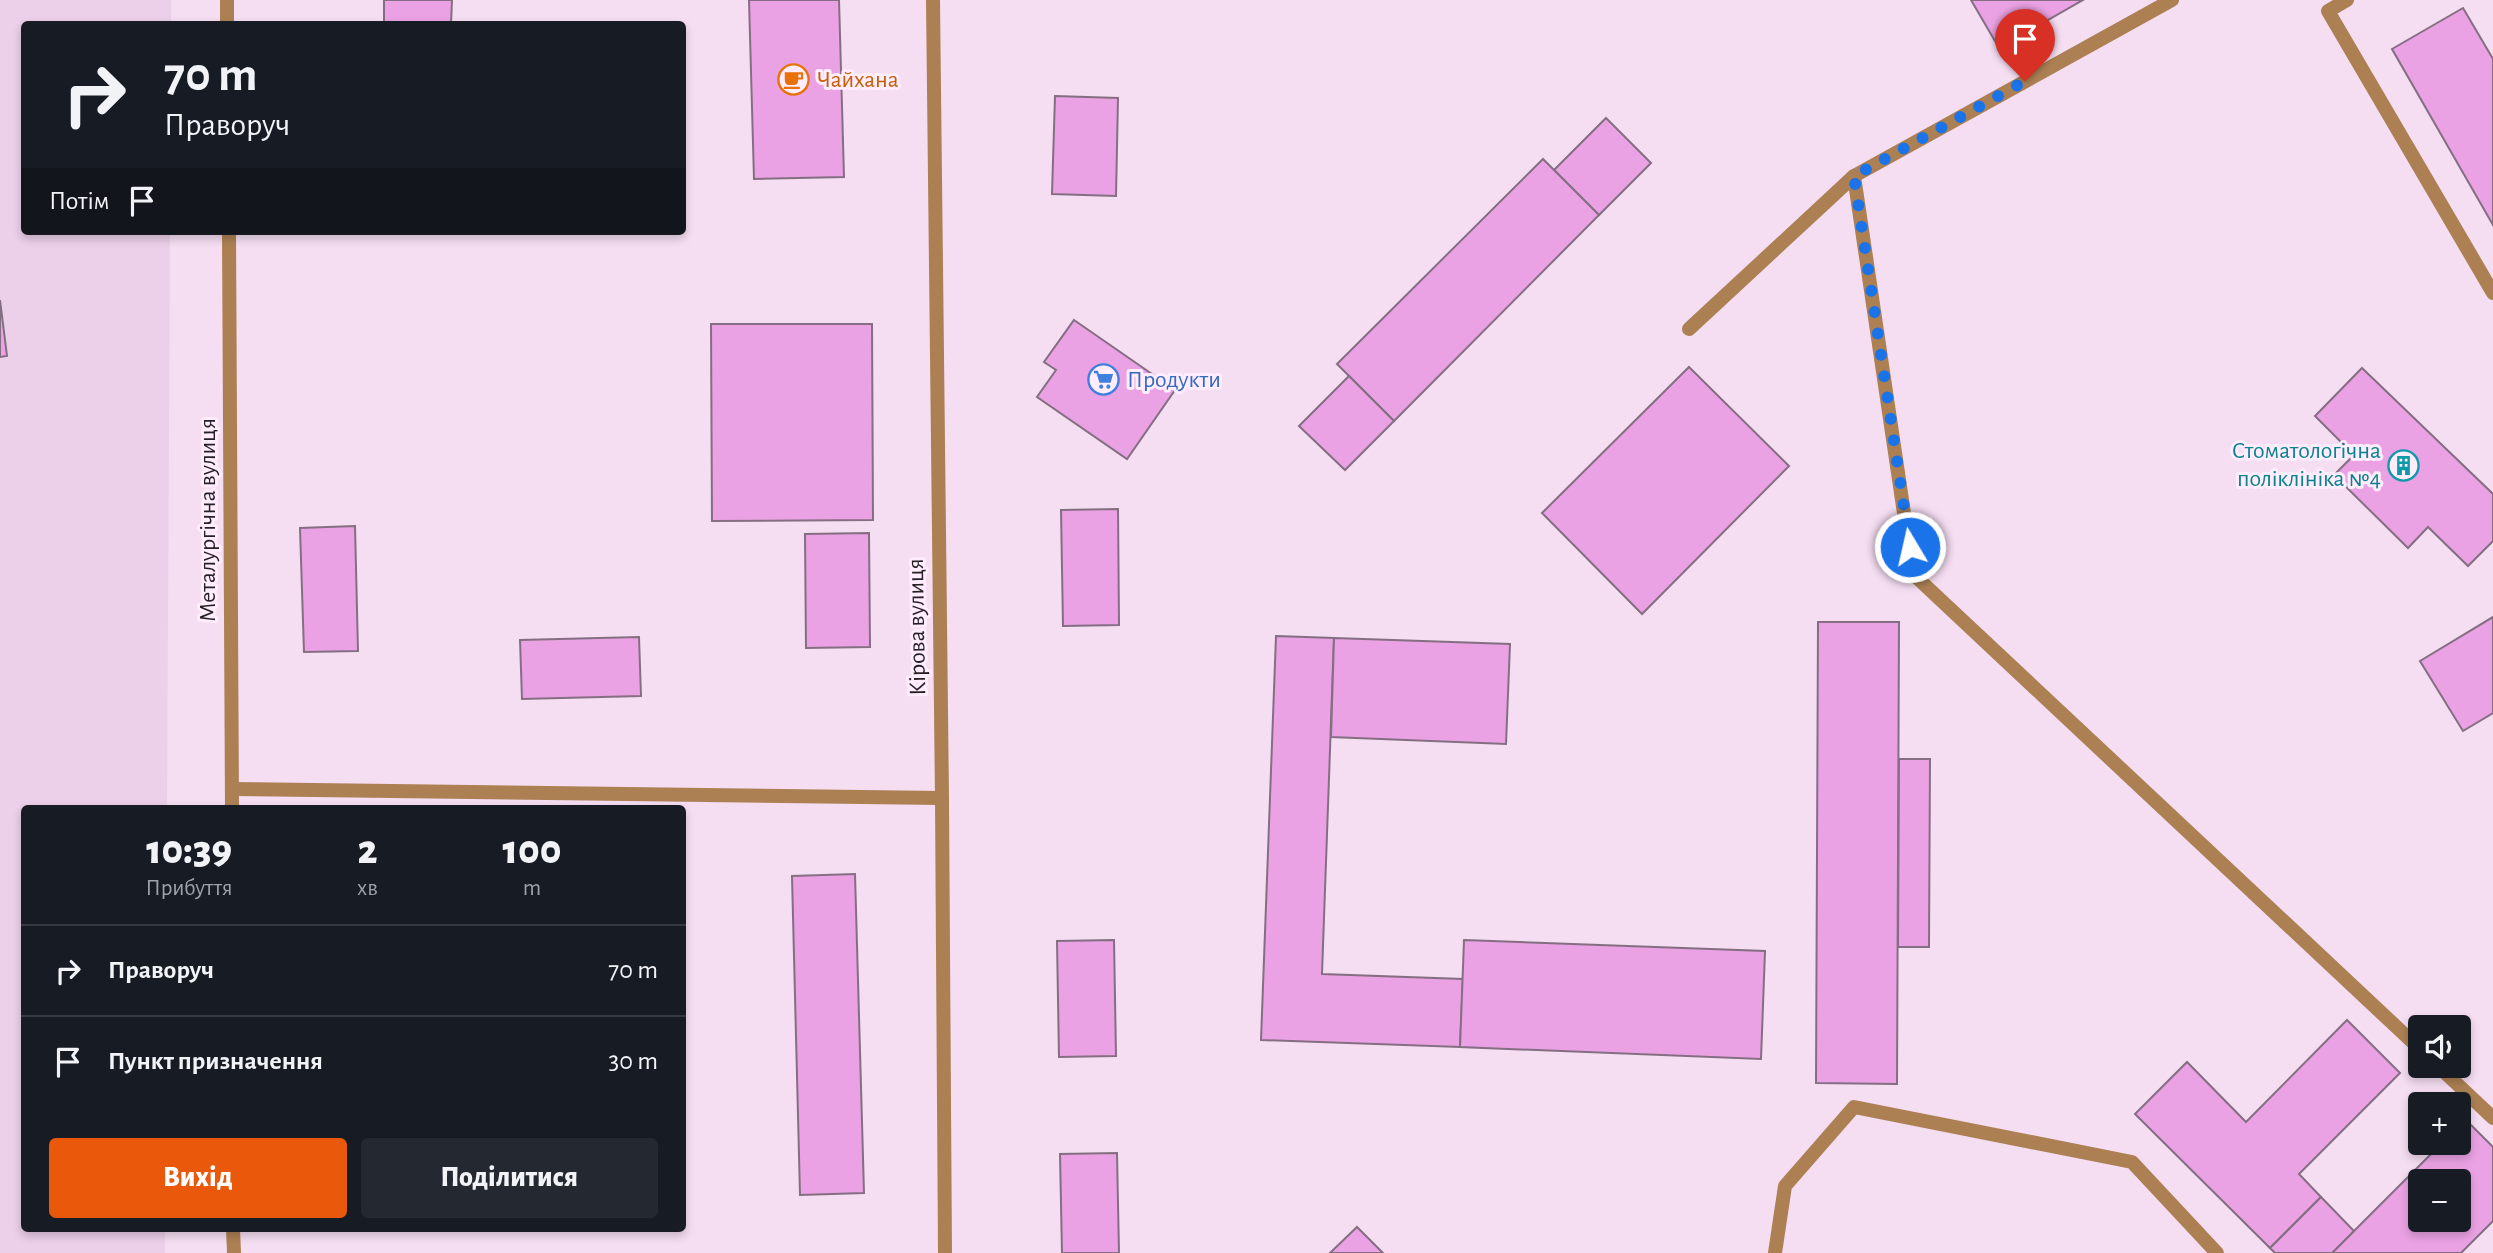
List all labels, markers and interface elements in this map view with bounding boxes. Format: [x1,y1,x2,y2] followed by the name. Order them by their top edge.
[1995,9,2055,81] pin
[2006,20,2044,58] icon: arrive
[49,49,140,140] icon: right
[164,51,258,100] text: 70 m
[777,63,811,97] cafe icon: Чайхана
[817,68,899,92] place label: Чайхана
[164,109,290,141] text: Праворуч
[123,182,161,220] icon: arrive
[49,188,109,214] text: Потім
[1087,363,1121,397] supermarket icon: Продукти
[1127,368,1221,392] place label: Продукти
[196,418,220,622] street label: Металургічна вулиця
[2232,439,2381,491] place label: Стоматологічна поліклініка №4
[2387,448,2421,482] building icon: Стоматологічна поліклініка №4
[1873,510,1947,584] position arrow
[904,558,930,696] street label: Кірова вулиця
[146,829,232,871] text: 10:39
[357,829,378,871] text: 2
[502,829,561,871] text: 100
[146,877,233,900] text: Прибуття
[357,877,378,900] text: хв
[523,877,541,900] text: m
[49,952,87,990] icon: right
[108,957,214,983] text: Праворуч
[608,957,658,983] text: 70 m
[2408,1015,2471,1232] map controls
[2408,1015,2471,1078] button: sound
[49,1043,87,1081] icon: arrive
[108,1048,323,1074] text: Пункт призначення
[608,1048,658,1074] text: 30 m
[2408,1092,2471,1155] button: +
[49,1138,347,1218] button: Вихід
[361,1138,658,1218] button: Поділитися
[2408,1169,2471,1232] button: −

